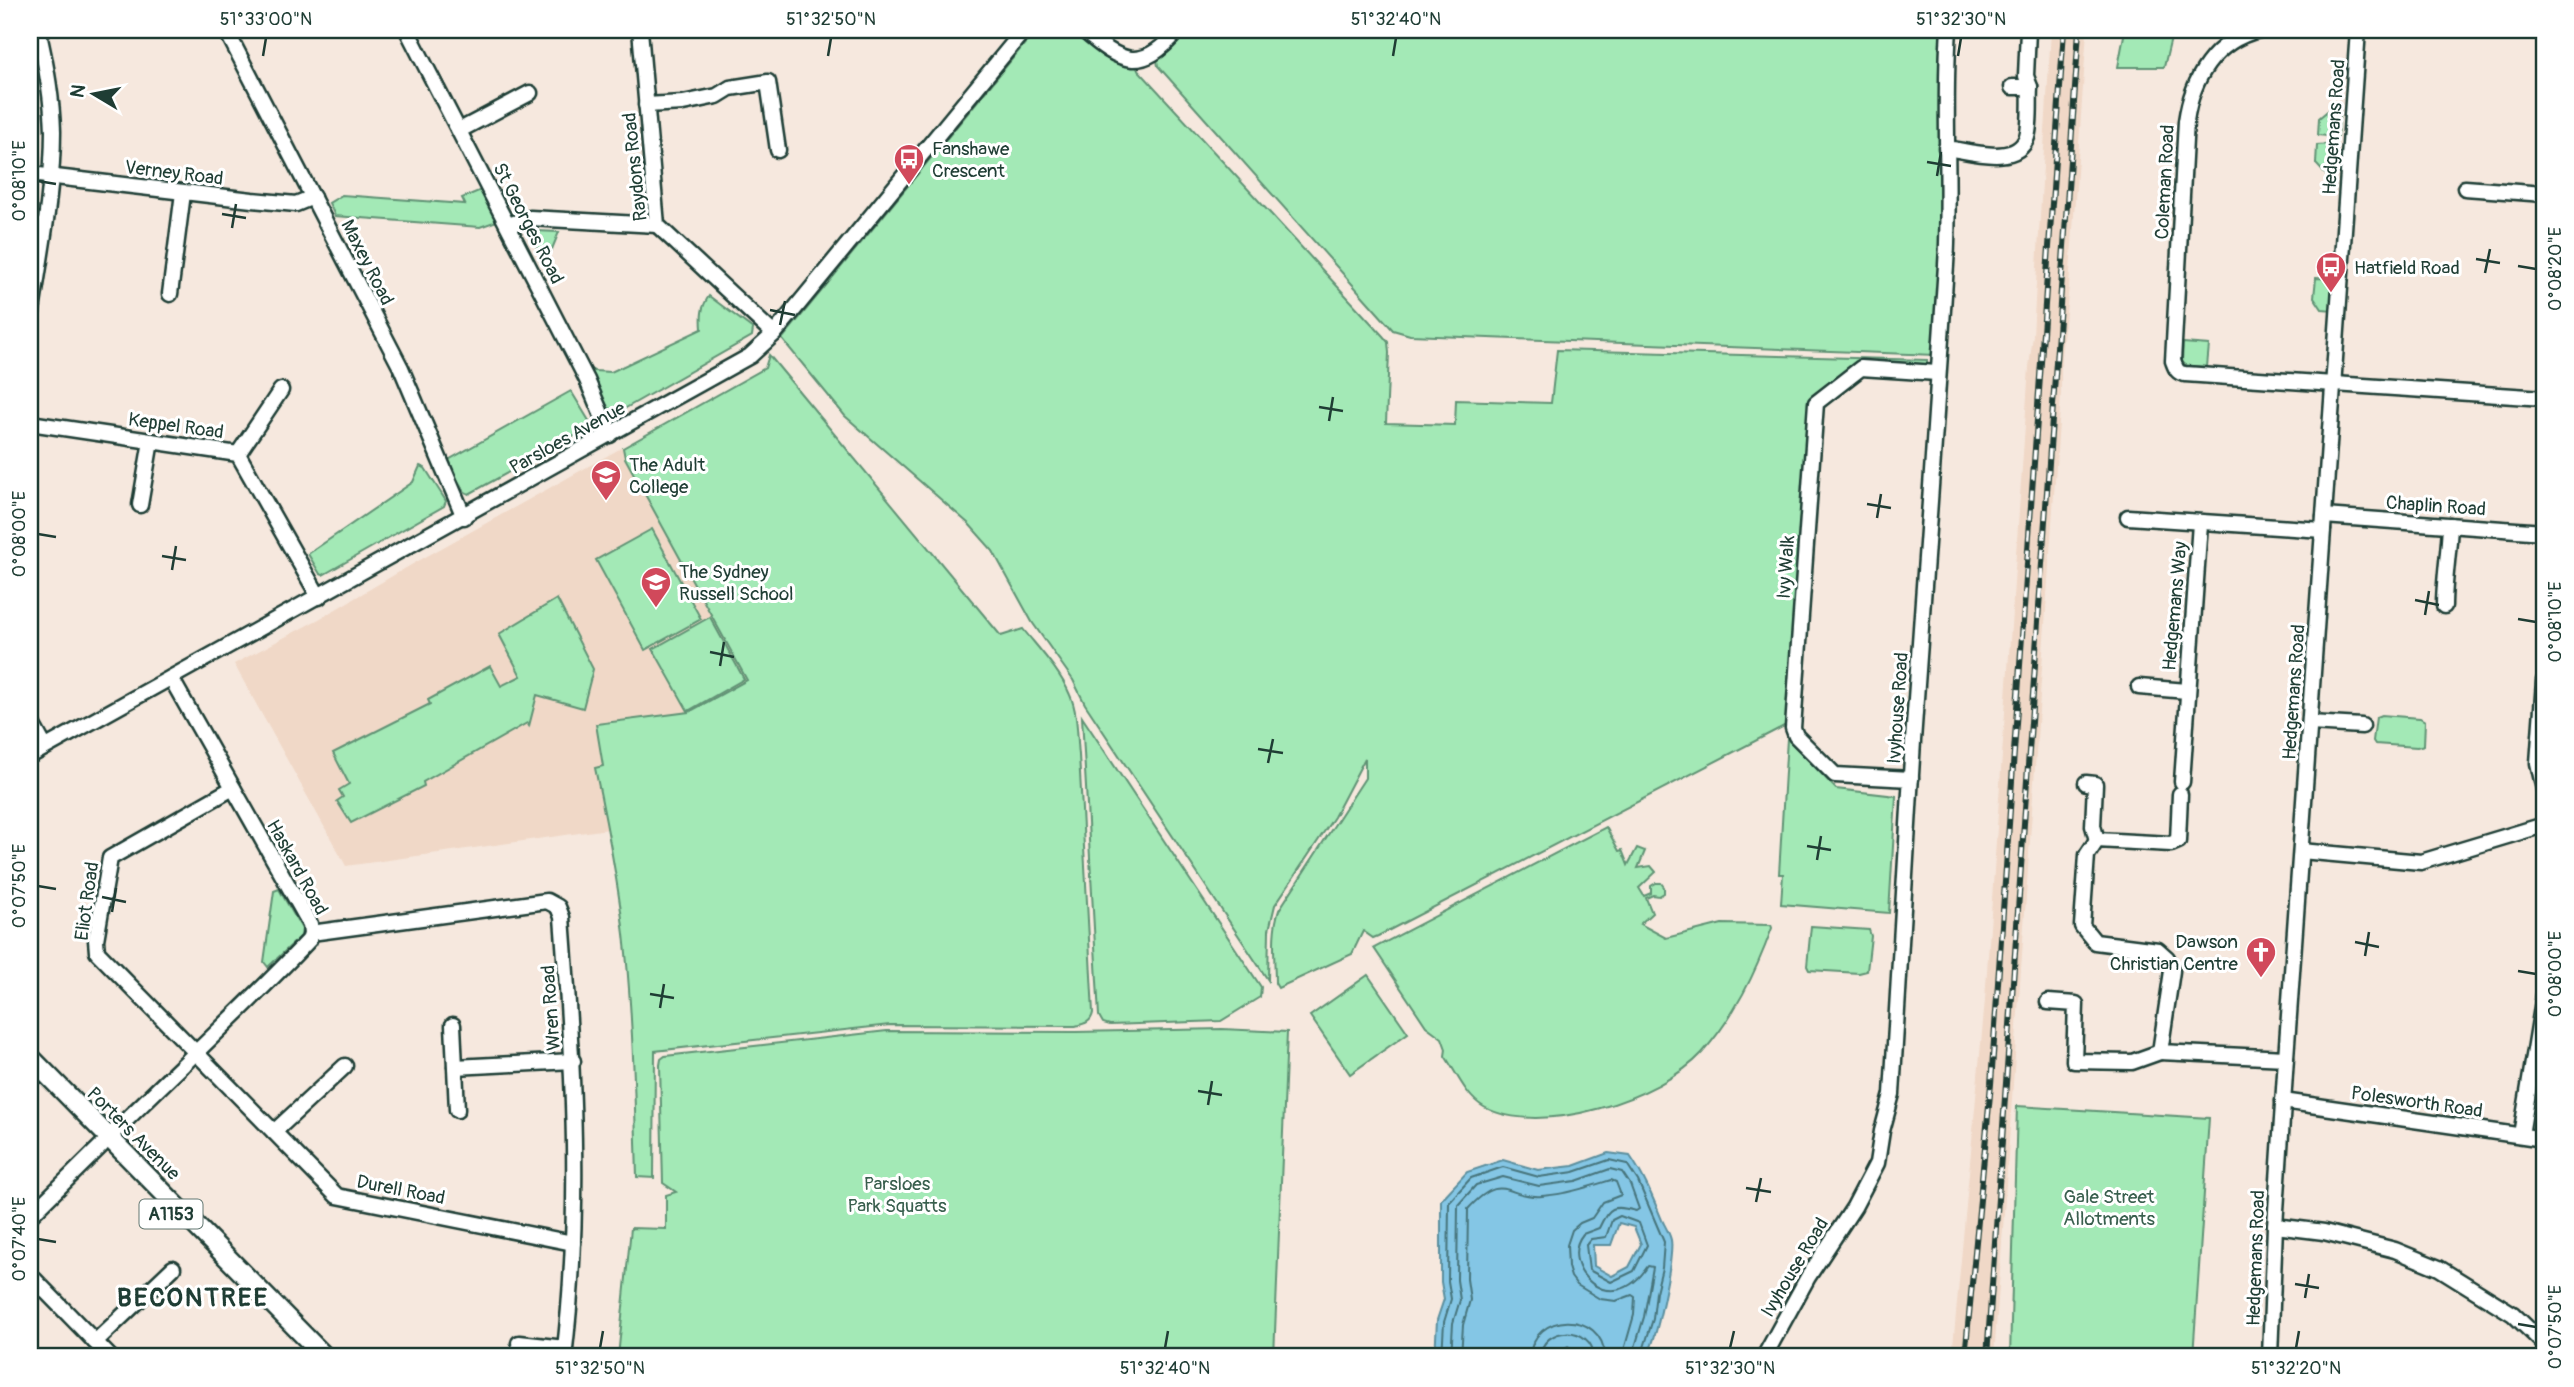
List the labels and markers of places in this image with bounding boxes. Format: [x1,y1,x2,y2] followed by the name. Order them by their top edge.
[932,137,1010,183] place label: Fanshawe Crescent
[892,142,926,186] bus stop icon: Fanshawe Crescent
[2314,250,2348,294] bus stop icon: Hatfield Road
[2354,256,2460,280] place label: Hatfield Road
[629,453,706,499] place label: The Adult College
[589,458,623,502] school or university icon: The Adult College
[679,560,794,606] place label: The Sydney Russell School
[639,565,673,609] school or university icon: The Sydney Russell School
[2110,930,2239,976] place label: Dawson Christian Centre
[2244,935,2278,979] church icon: Dawson Christian Centre

